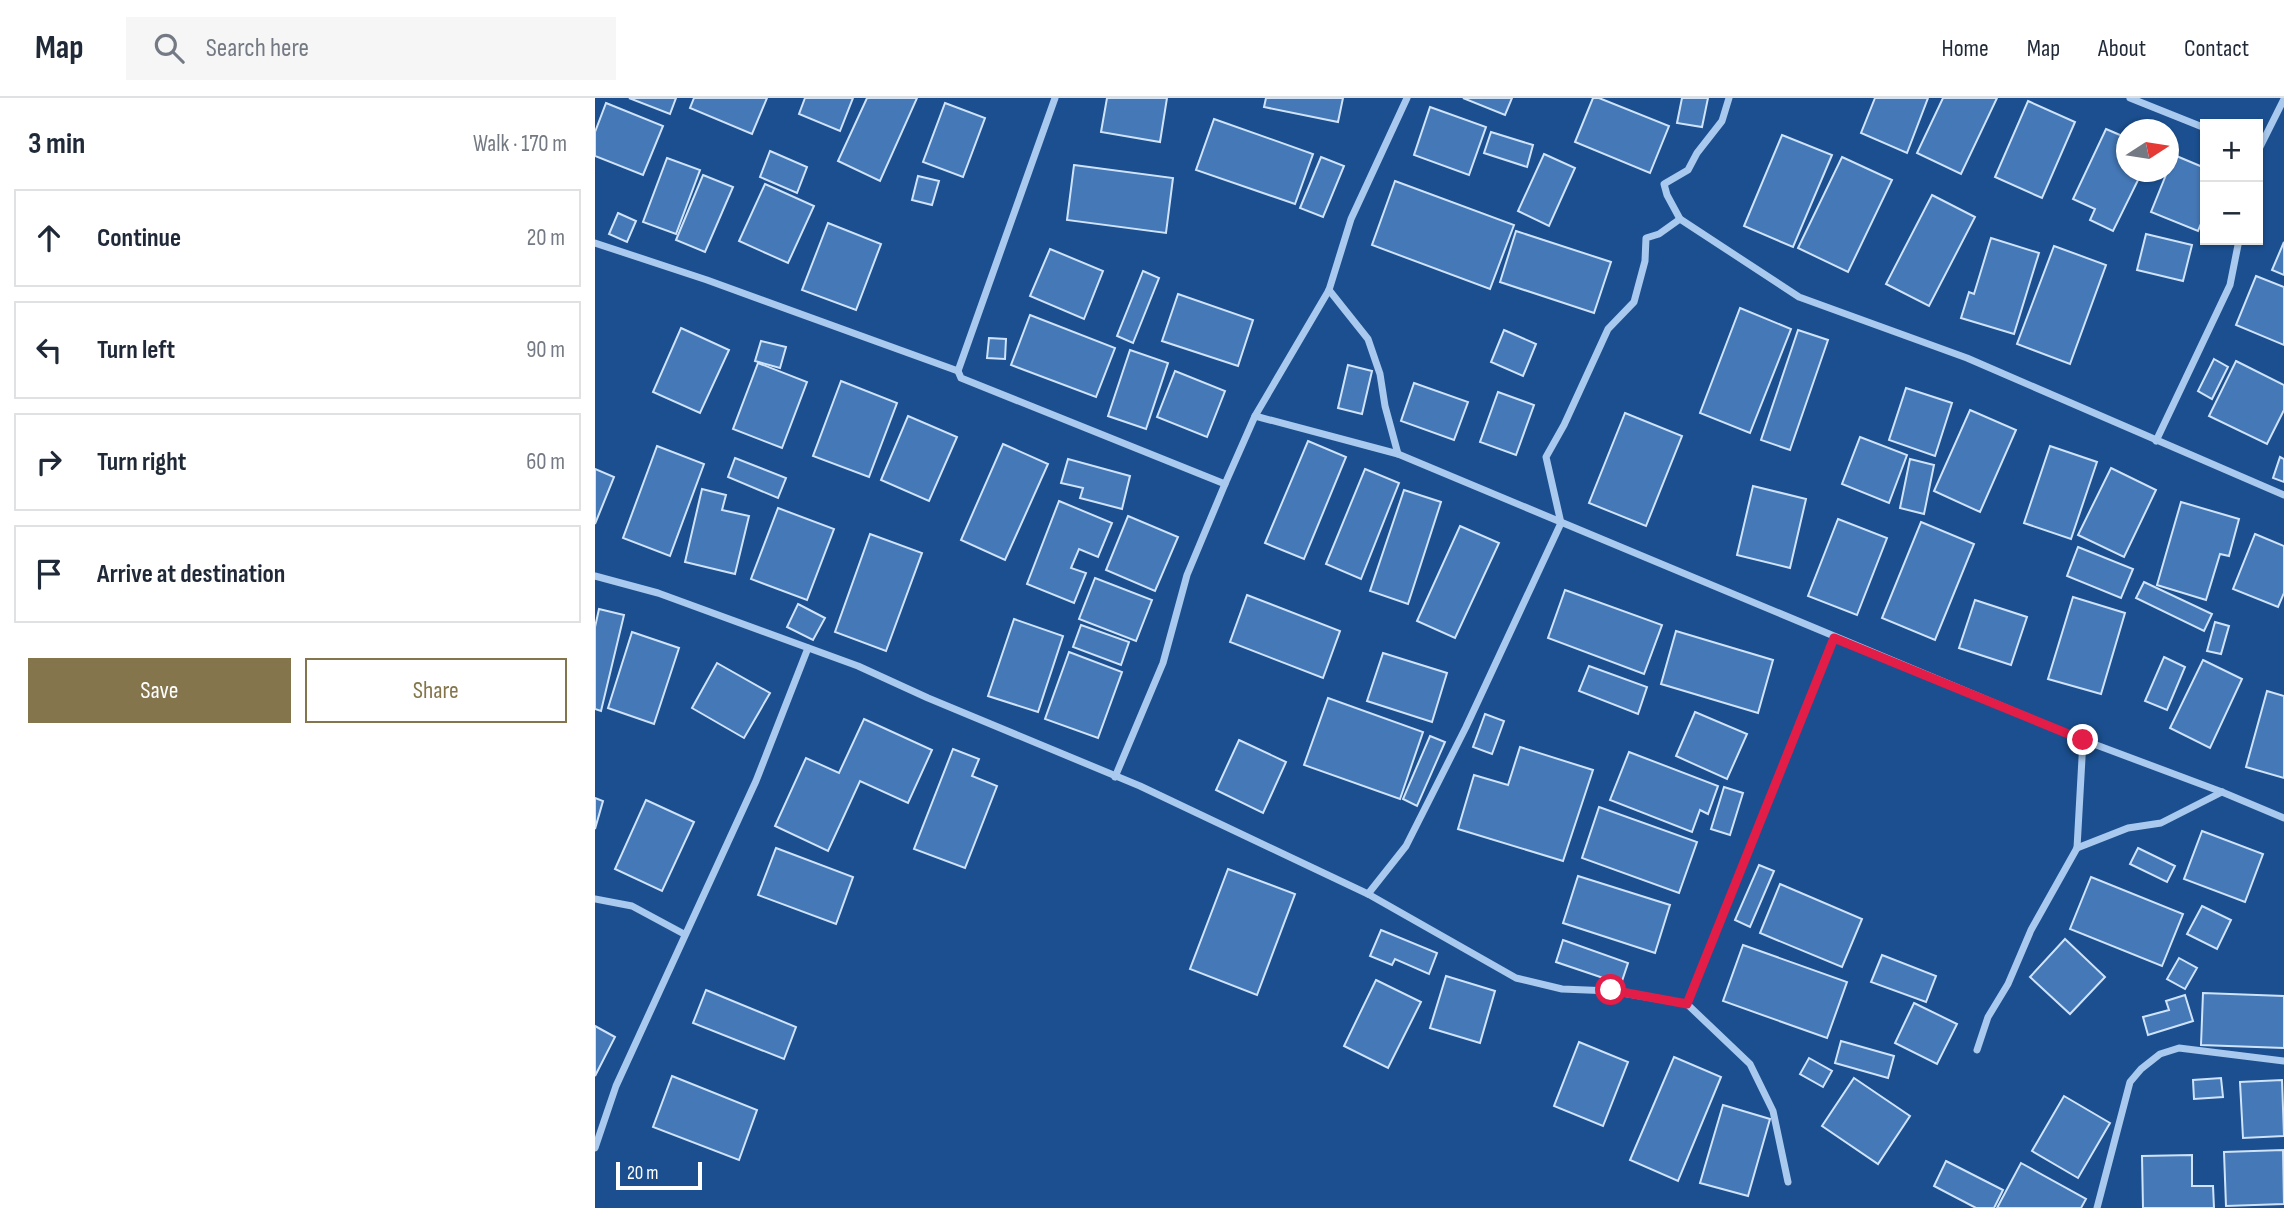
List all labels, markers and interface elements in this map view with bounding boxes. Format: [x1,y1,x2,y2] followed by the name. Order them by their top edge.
[126,17,616,80] search box
[35,28,84,68] text: Map
[150,29,188,67] icon: search
[206,33,309,64] text: Search here
[1941,34,1989,63] text: Home
[2027,34,2060,63] text: Map
[2098,34,2146,63] text: About
[2184,34,2249,63] text: Contact
[2116,119,2179,182] north arrow
[2200,119,2263,245] map controls
[2200,119,2263,182] button: +
[28,126,85,162] text: 3 min
[473,130,567,158] text: Walk · 170 m
[2200,182,2263,245] button: −
[30,219,68,257] icon: ahead
[97,223,181,254] text: Continue
[527,224,565,252] text: 20 m
[30,331,68,369] icon: left
[97,335,175,366] text: Turn left
[526,336,565,364] text: 90 m
[30,443,68,481] icon: right
[97,447,186,478] text: Turn right
[526,448,565,476] text: 60 m
[30,555,68,593] icon: arrive
[97,559,285,590] text: Arrive at destination
[28,658,291,723] button: Save
[305,658,567,723] button: Share
[2067,724,2098,755] route end
[1595,974,1626,1005] route start
[616,1159,702,1191] scale bar
[627,1162,659,1185] text: 20 m

